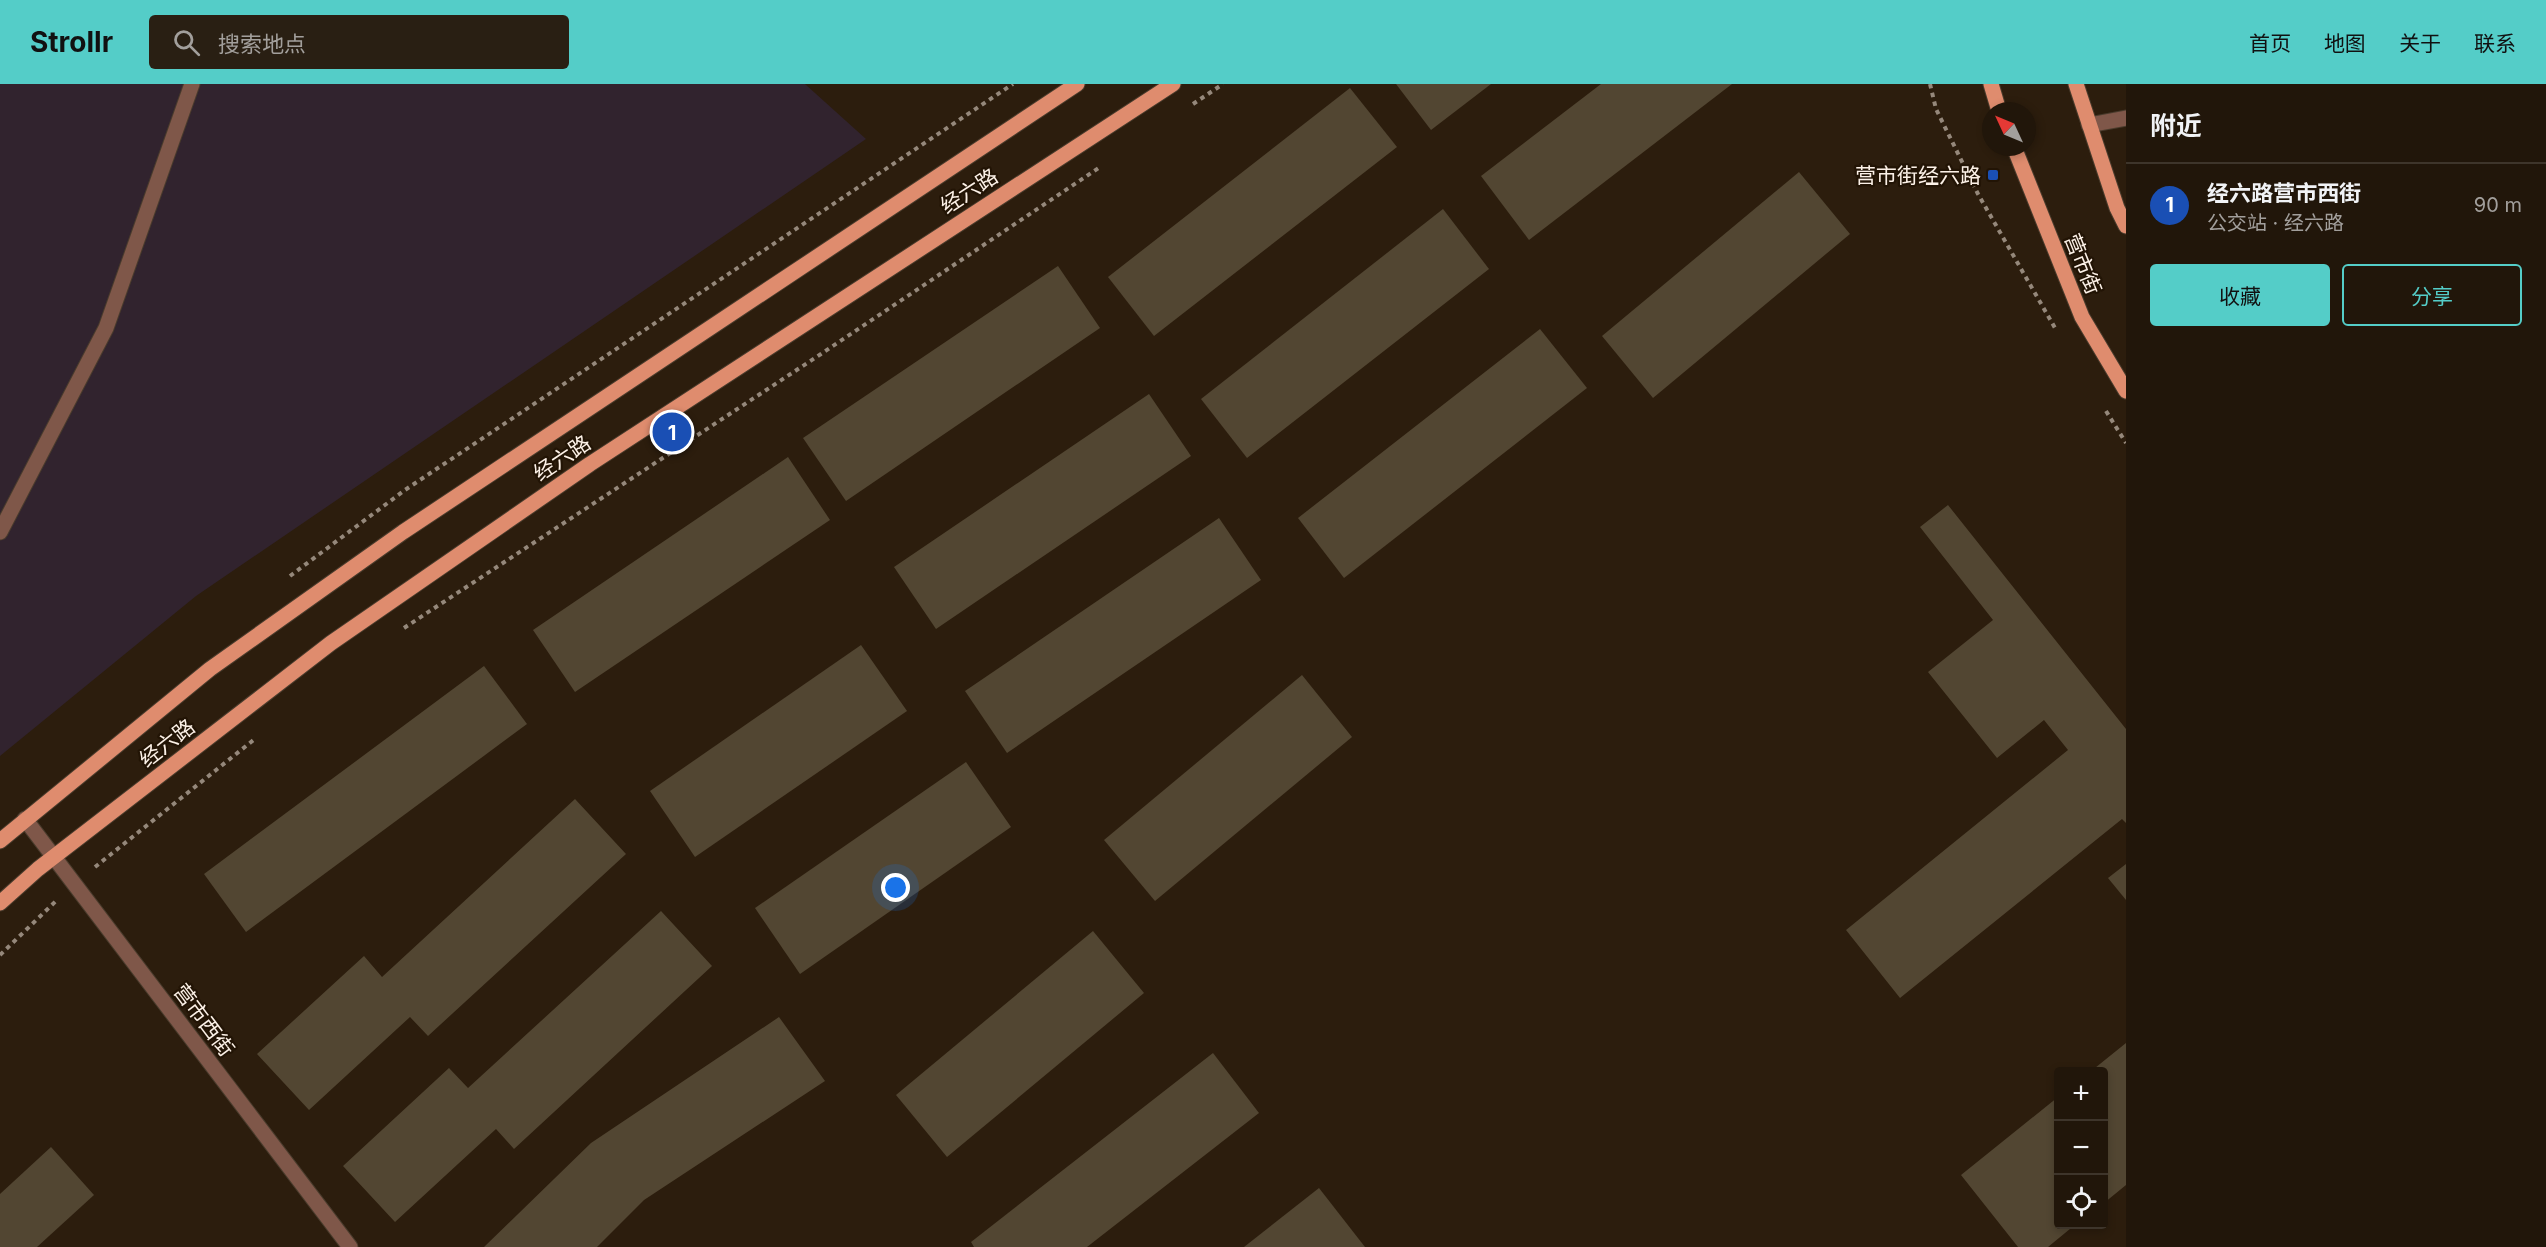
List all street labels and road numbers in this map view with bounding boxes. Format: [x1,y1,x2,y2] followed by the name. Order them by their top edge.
[936,163,1002,219] street label: 经六路
[2060,230,2106,298] street label: 营市街
[529,430,595,486] street label: 经六路
[134,714,200,772] street label: 经六路
[169,979,239,1061] street label: 营市西街

